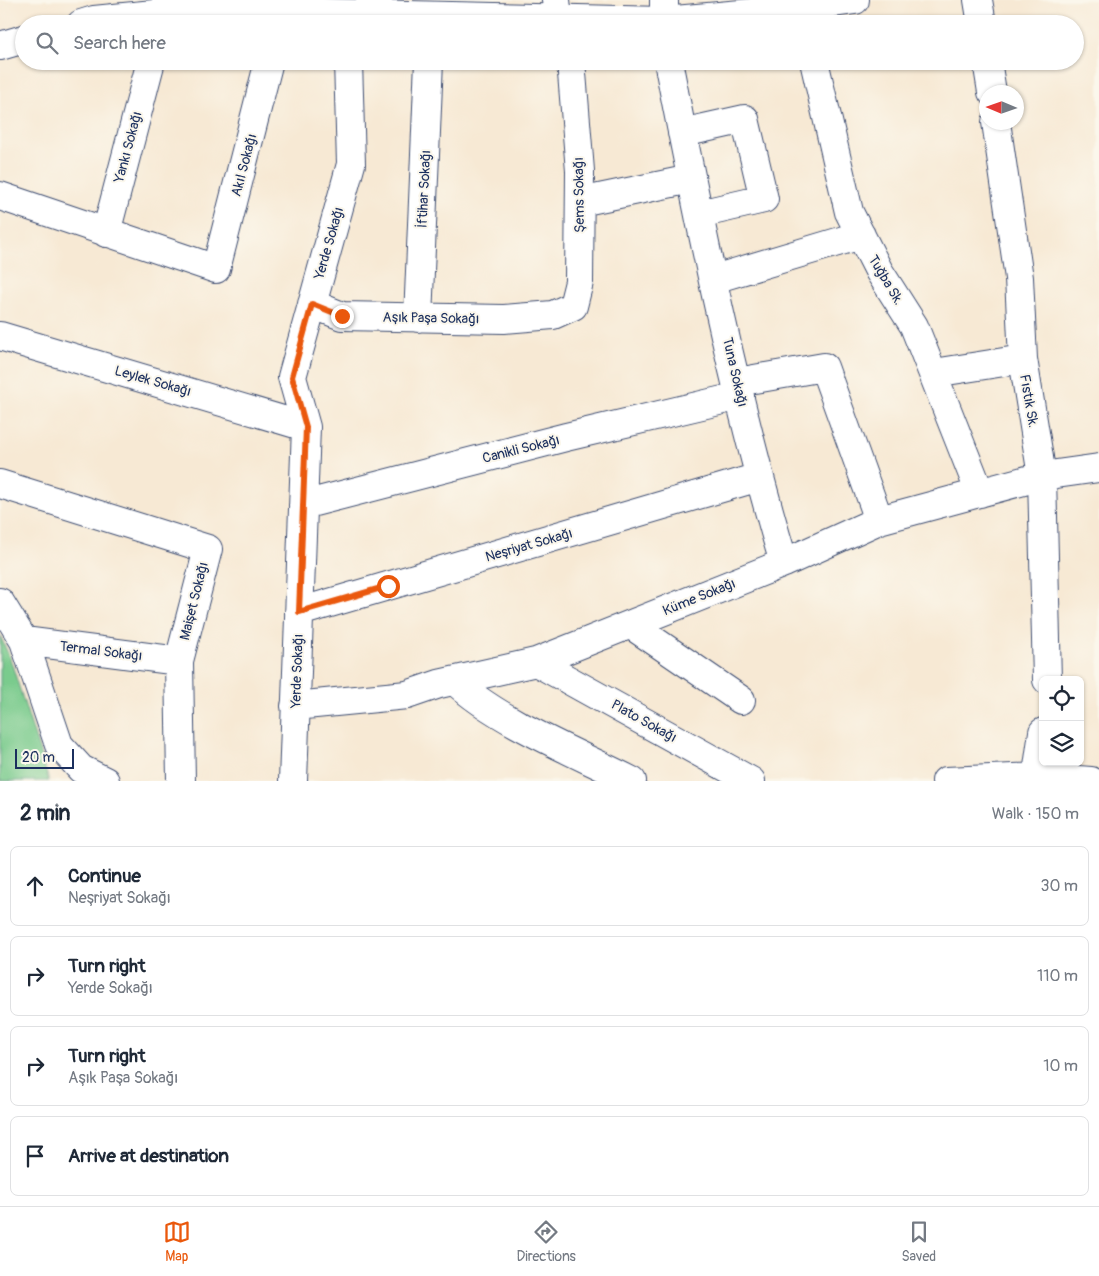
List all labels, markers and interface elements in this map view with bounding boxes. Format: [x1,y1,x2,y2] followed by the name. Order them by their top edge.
[15,15,1084,70] search box
[33,29,61,57] icon: search
[73,31,166,55] text: Search here
[979,85,1024,130] north arrow
[110,109,146,186] street label: Yankı Sokağı
[227,132,261,198] street label: Akıl Sokağı
[413,150,435,228] street label: İftihar Sokağı
[570,157,588,233] street label: Şems Sokağı
[310,205,347,282] street label: Yerde Sokağı
[864,252,908,308] street label: Tuğba Sk.
[331,305,354,328] route end
[383,309,479,327] street label: Aşık Paşa Sokağı
[719,336,751,408] street label: Tuna Sokağı
[113,362,193,400] street label: Leylek Sokağı
[1016,373,1042,429] street label: Fıstık Sk.
[481,431,561,467] street label: Canikli Sokağı
[483,524,575,566] street label: Neşriyat Sokağı
[176,560,212,642] street label: Maişet Sokağı
[377,575,400,598] route start
[660,575,738,619] street label: Küme Sokağı
[287,634,307,709] street label: Yerde Sokağı
[59,637,143,665] street label: Termal Sokağı
[1039,676,1084,766] map controls
[1039,676,1084,721] button: locate
[608,696,680,746] street label: Plato Sokağı
[1039,721,1084,766] button: layers
[15,746,74,769] scale bar
[22,749,55,766] text: 20 m
[20,800,70,827] text: 2 min
[992,804,1079,824] text: Walk · 150 m
[68,864,141,888] text: Continue
[21,872,49,900] icon: ahead
[1040,876,1078,896] text: 30 m
[68,888,171,908] text: Neşriyat Sokağı
[68,954,146,978] text: Turn right
[21,962,49,990] icon: right
[1037,966,1078,986] text: 110 m
[68,978,153,998] text: Yerde Sokağı
[68,1044,146,1068] text: Turn right
[21,1052,49,1080] icon: right
[1043,1056,1078,1076] text: 10 m
[68,1068,178,1088] text: Aşık Paşa Sokağı
[21,1142,49,1170] icon: arrive
[68,1144,229,1168] text: Arrive at destination
[163,1218,191,1265] tab: Map
[516,1218,576,1265] tab: Directions
[901,1218,936,1265] tab: Saved

